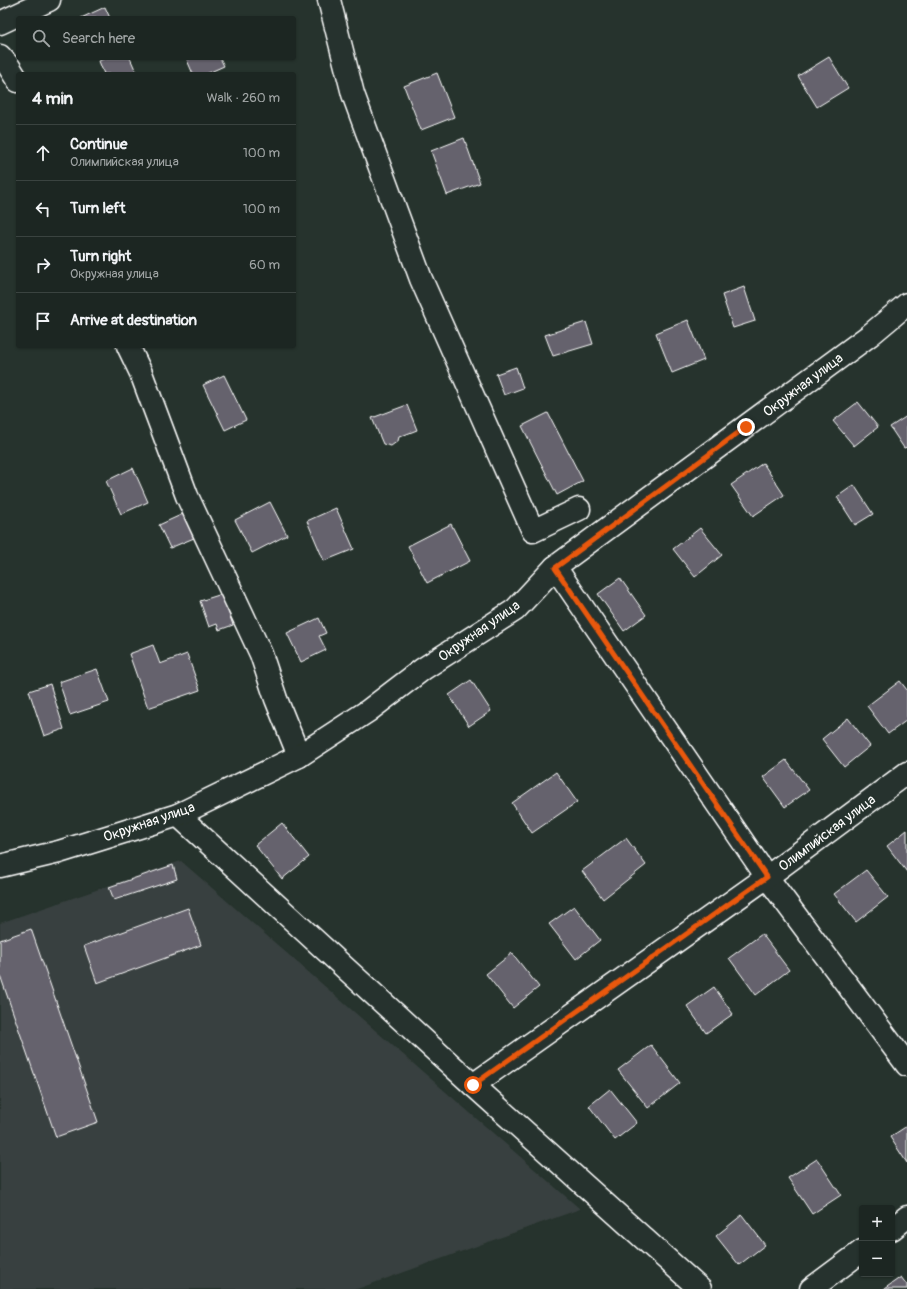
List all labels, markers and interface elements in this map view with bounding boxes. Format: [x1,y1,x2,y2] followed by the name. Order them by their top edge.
[16,16,296,60] search box
[30,27,52,49] icon: search
[62,29,135,48] text: Search here
[32,88,73,109] text: 4 min
[206,90,280,106] text: Walk · 260 m
[70,135,128,154] text: Continue
[32,142,54,164] icon: ahead
[243,145,280,161] text: 100 m
[70,154,179,170] text: Олимпийская улица
[32,198,54,220] icon: left
[70,199,126,218] text: Turn left
[243,201,280,217] text: 100 m
[70,247,131,266] text: Turn right
[32,254,54,276] icon: right
[249,257,280,273] text: 60 m
[70,266,159,282] text: Окружная улица
[32,310,54,332] icon: arrive
[70,311,197,330] text: Arrive at destination
[760,349,846,421] street label: Окружная улица
[737,418,755,436] route end
[435,597,523,665] street label: Окружная улица
[775,791,879,875] street label: Олимпийская улица
[101,798,197,846] street label: Окружная улица
[464,1076,482,1094] route start
[859,1205,895,1277] map controls
[859,1205,895,1241] button: +
[859,1241,895,1277] button: −

